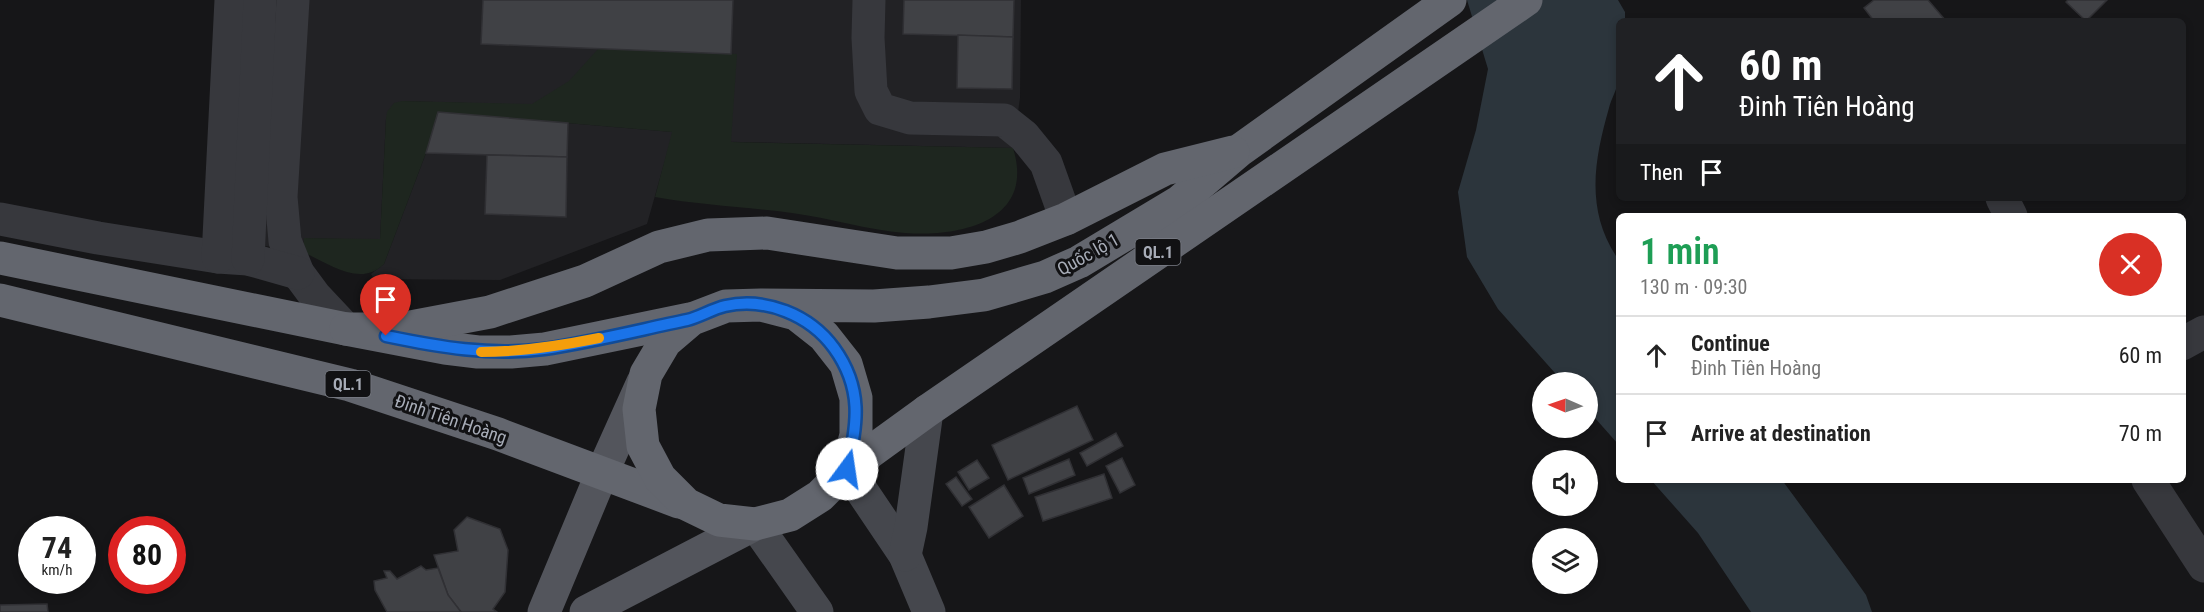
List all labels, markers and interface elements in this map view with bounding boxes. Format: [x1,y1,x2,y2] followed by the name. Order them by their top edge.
[1739,41,1822,90] text: 60 m
[1640,42,1718,120] icon: ahead
[1739,91,1915,123] text: Đinh Tiên Hoàng
[1695,156,1728,189] icon: arrive
[1640,160,1683,185] text: Then
[1054,229,1122,279] street label: Quốc lộ 1
[1640,231,1720,273] text: 1 min
[2099,233,2162,296] button: close
[1136,239,1180,265] road number: QL.1
[360,274,411,336] pin
[1640,275,1747,299] text: 130 m · 09:30
[369,283,402,316] icon: arrive
[1691,331,1770,356] text: Continue
[1640,339,1673,372] icon: ahead
[2119,343,2162,368] text: 60 m
[1691,356,1821,380] text: Đinh Tiên Hoàng
[326,371,370,397] road number: QL.1
[1532,372,1598,438] north arrow
[1532,372,1598,594] map controls
[392,390,510,448] street label: Đinh Tiên Hoàng
[1640,417,1673,450] icon: arrive
[1691,421,1871,446] text: Arrive at destination
[2119,421,2162,446] text: 70 m
[815,437,879,501] position arrow
[1532,450,1598,516] button: sound
[108,516,186,594] speed limit sign: 80
[1532,528,1598,594] button: layers
[42,530,72,565] text: 74
[42,561,72,579] text: km/h

